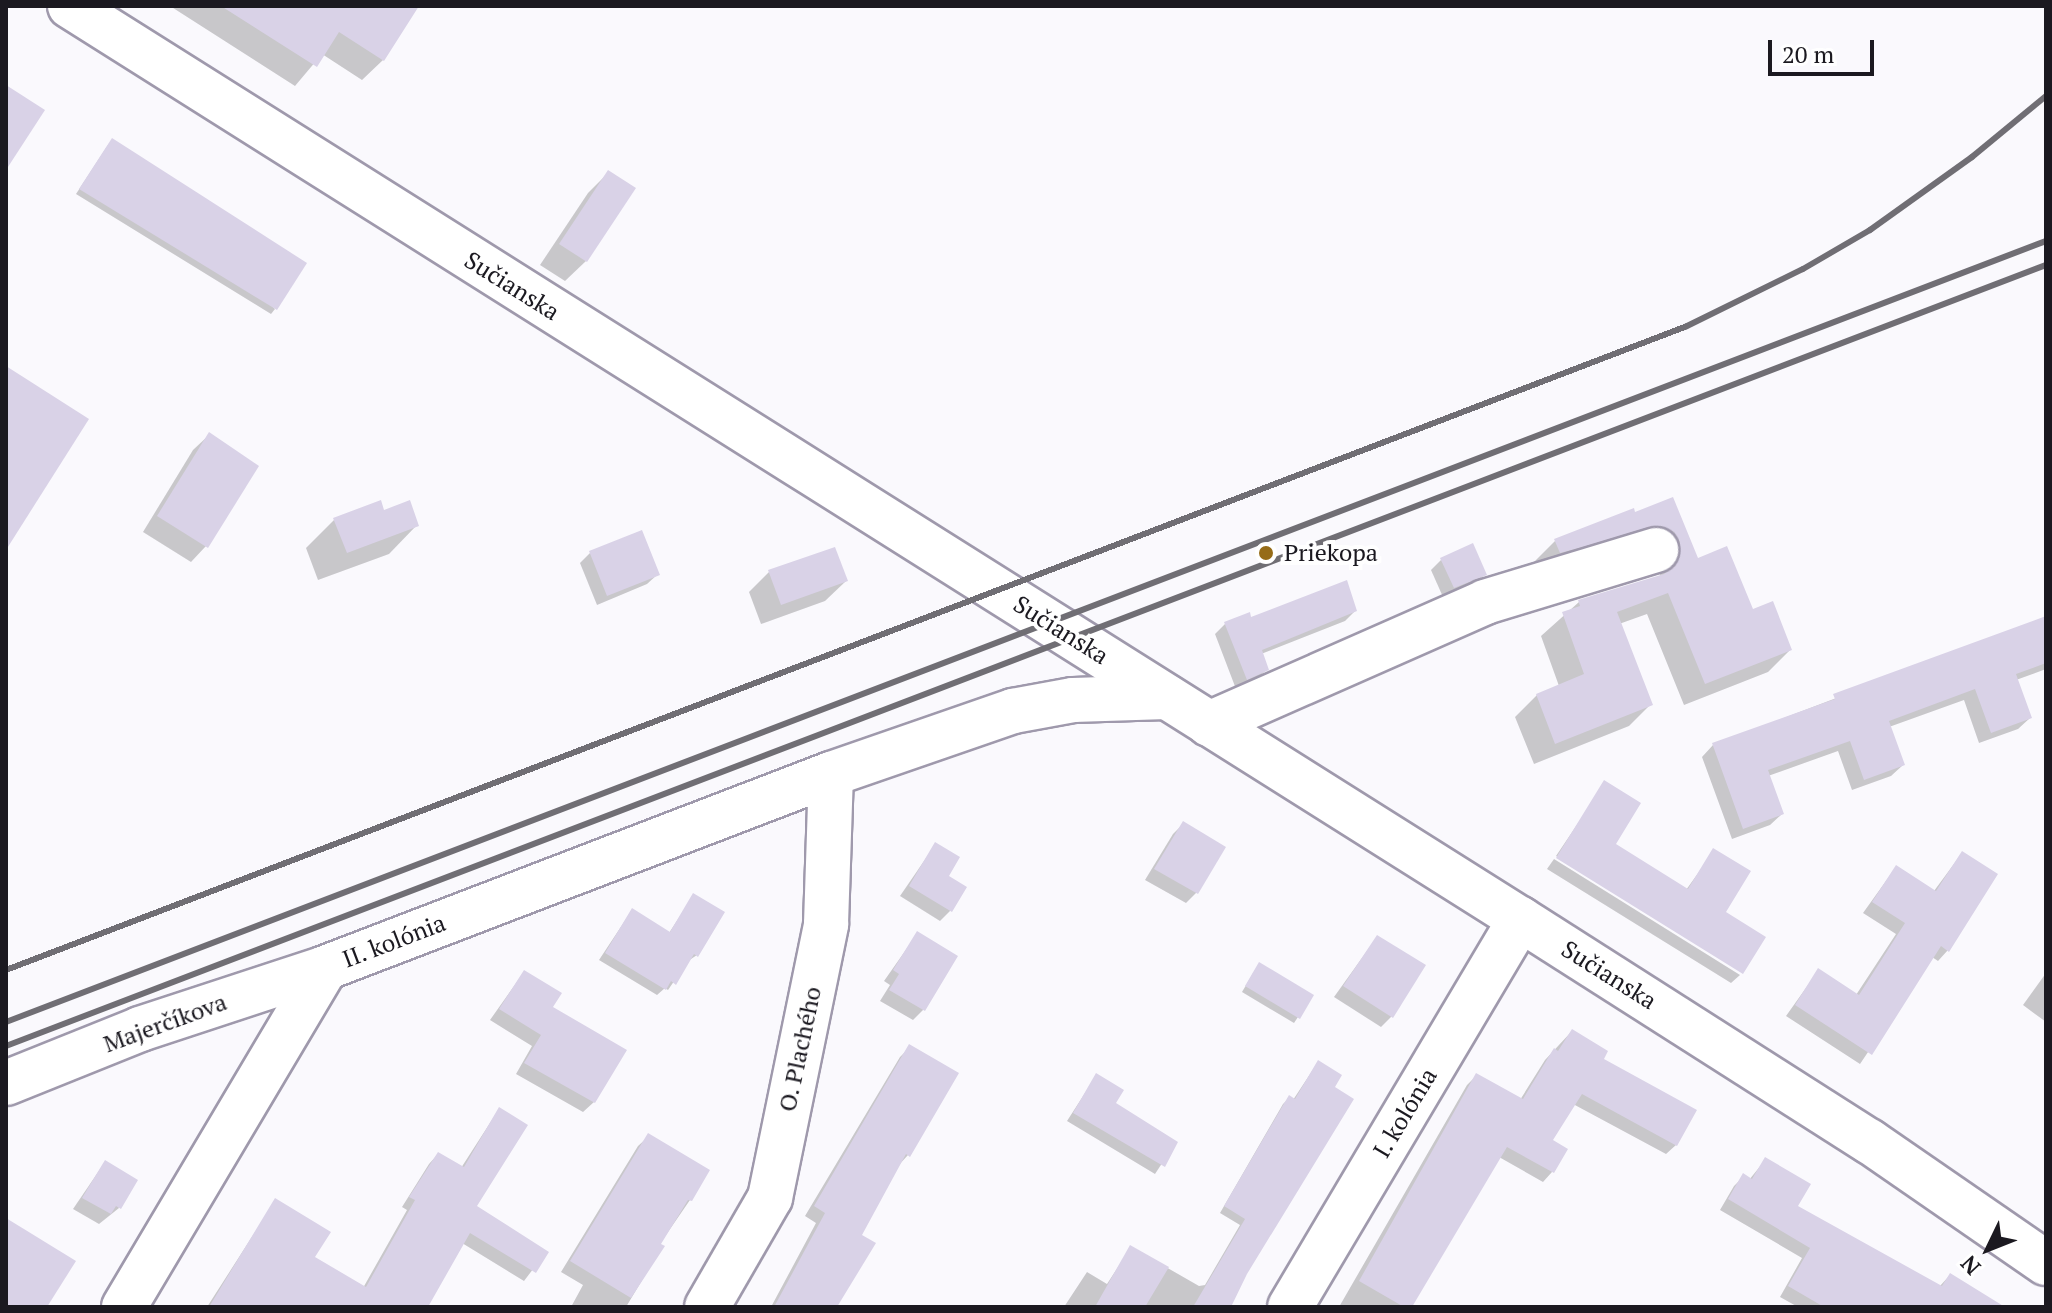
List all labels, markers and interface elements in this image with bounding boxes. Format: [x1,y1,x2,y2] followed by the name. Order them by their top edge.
[1772,24,1878,74] scale bar
[1782,38,1834,70] text: 20 m
[459,246,565,326] street label: Sučianska
[1284,539,1378,567] place label: Priekopa
[1255,542,1277,564] marker: Priekopa
[1008,590,1114,670] street label: Sučianska
[338,908,450,974] street label: II. kolónia
[1556,935,1662,1015] street label: Sučianska
[773,983,827,1115] street label: O. Plachého
[100,987,230,1059] street label: Majerčíkova
[1367,1063,1443,1163] street label: I. kolónia
[1948,1209,2028,1289] north arrow
[1954,1250,1986,1282] text: N

